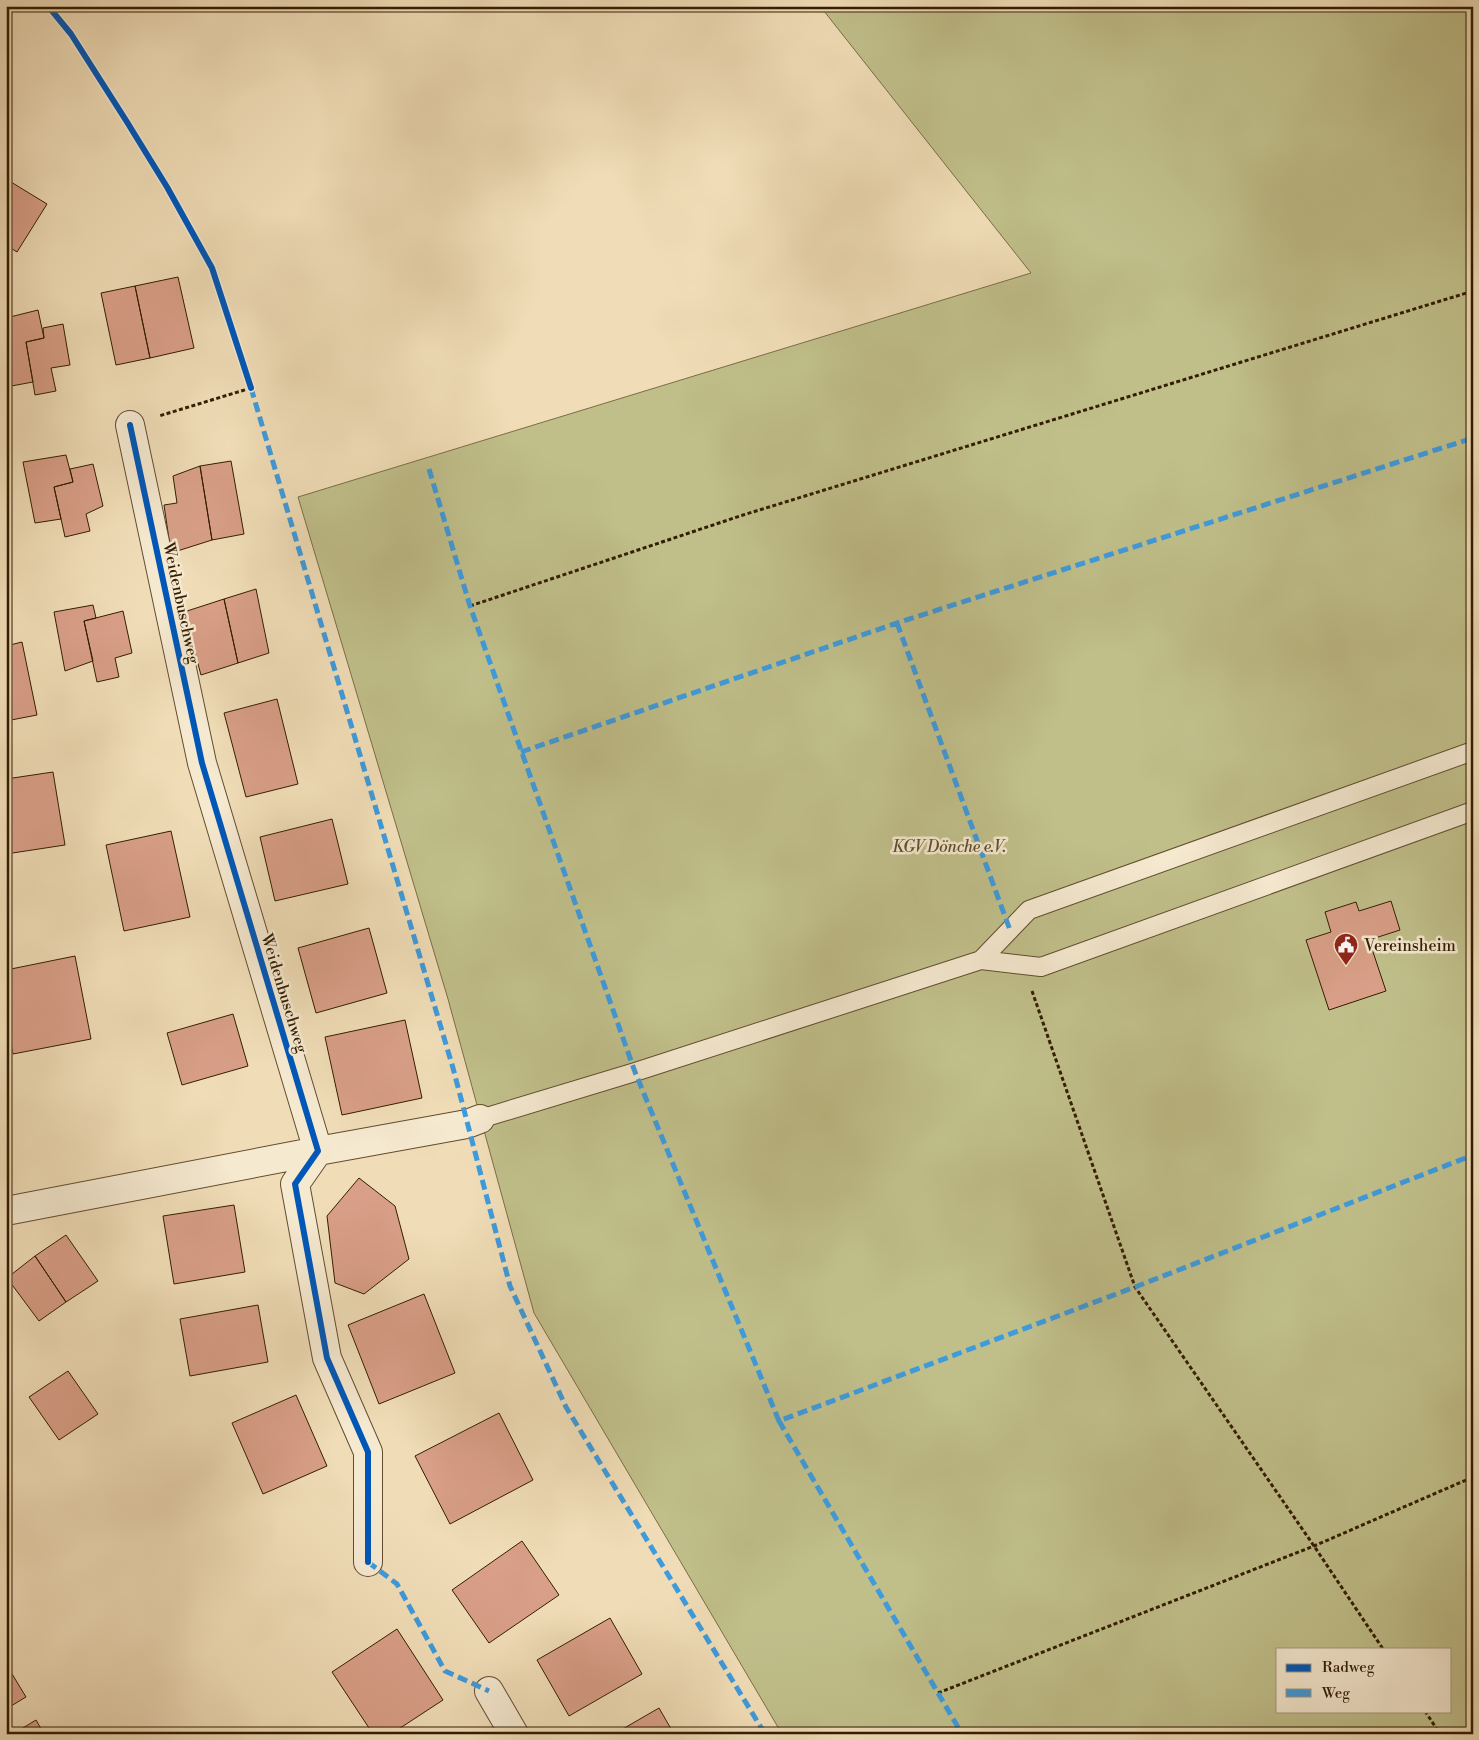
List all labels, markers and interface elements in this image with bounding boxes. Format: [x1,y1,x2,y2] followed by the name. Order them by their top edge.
[158,540,204,666] street label: Weidenbuschweg
[892,837,1006,857] park label: KGV Dönche e.V.
[256,930,312,1056] street label: Weidenbuschweg
[1333,932,1359,966] public building icon: Vereinsheim
[1363,936,1456,956] place label: Vereinsheim
[1276,1648,1452,1712] legend
[1322,1658,1375,1677] text: Radweg
[1321,1684,1350,1703] text: Weg

